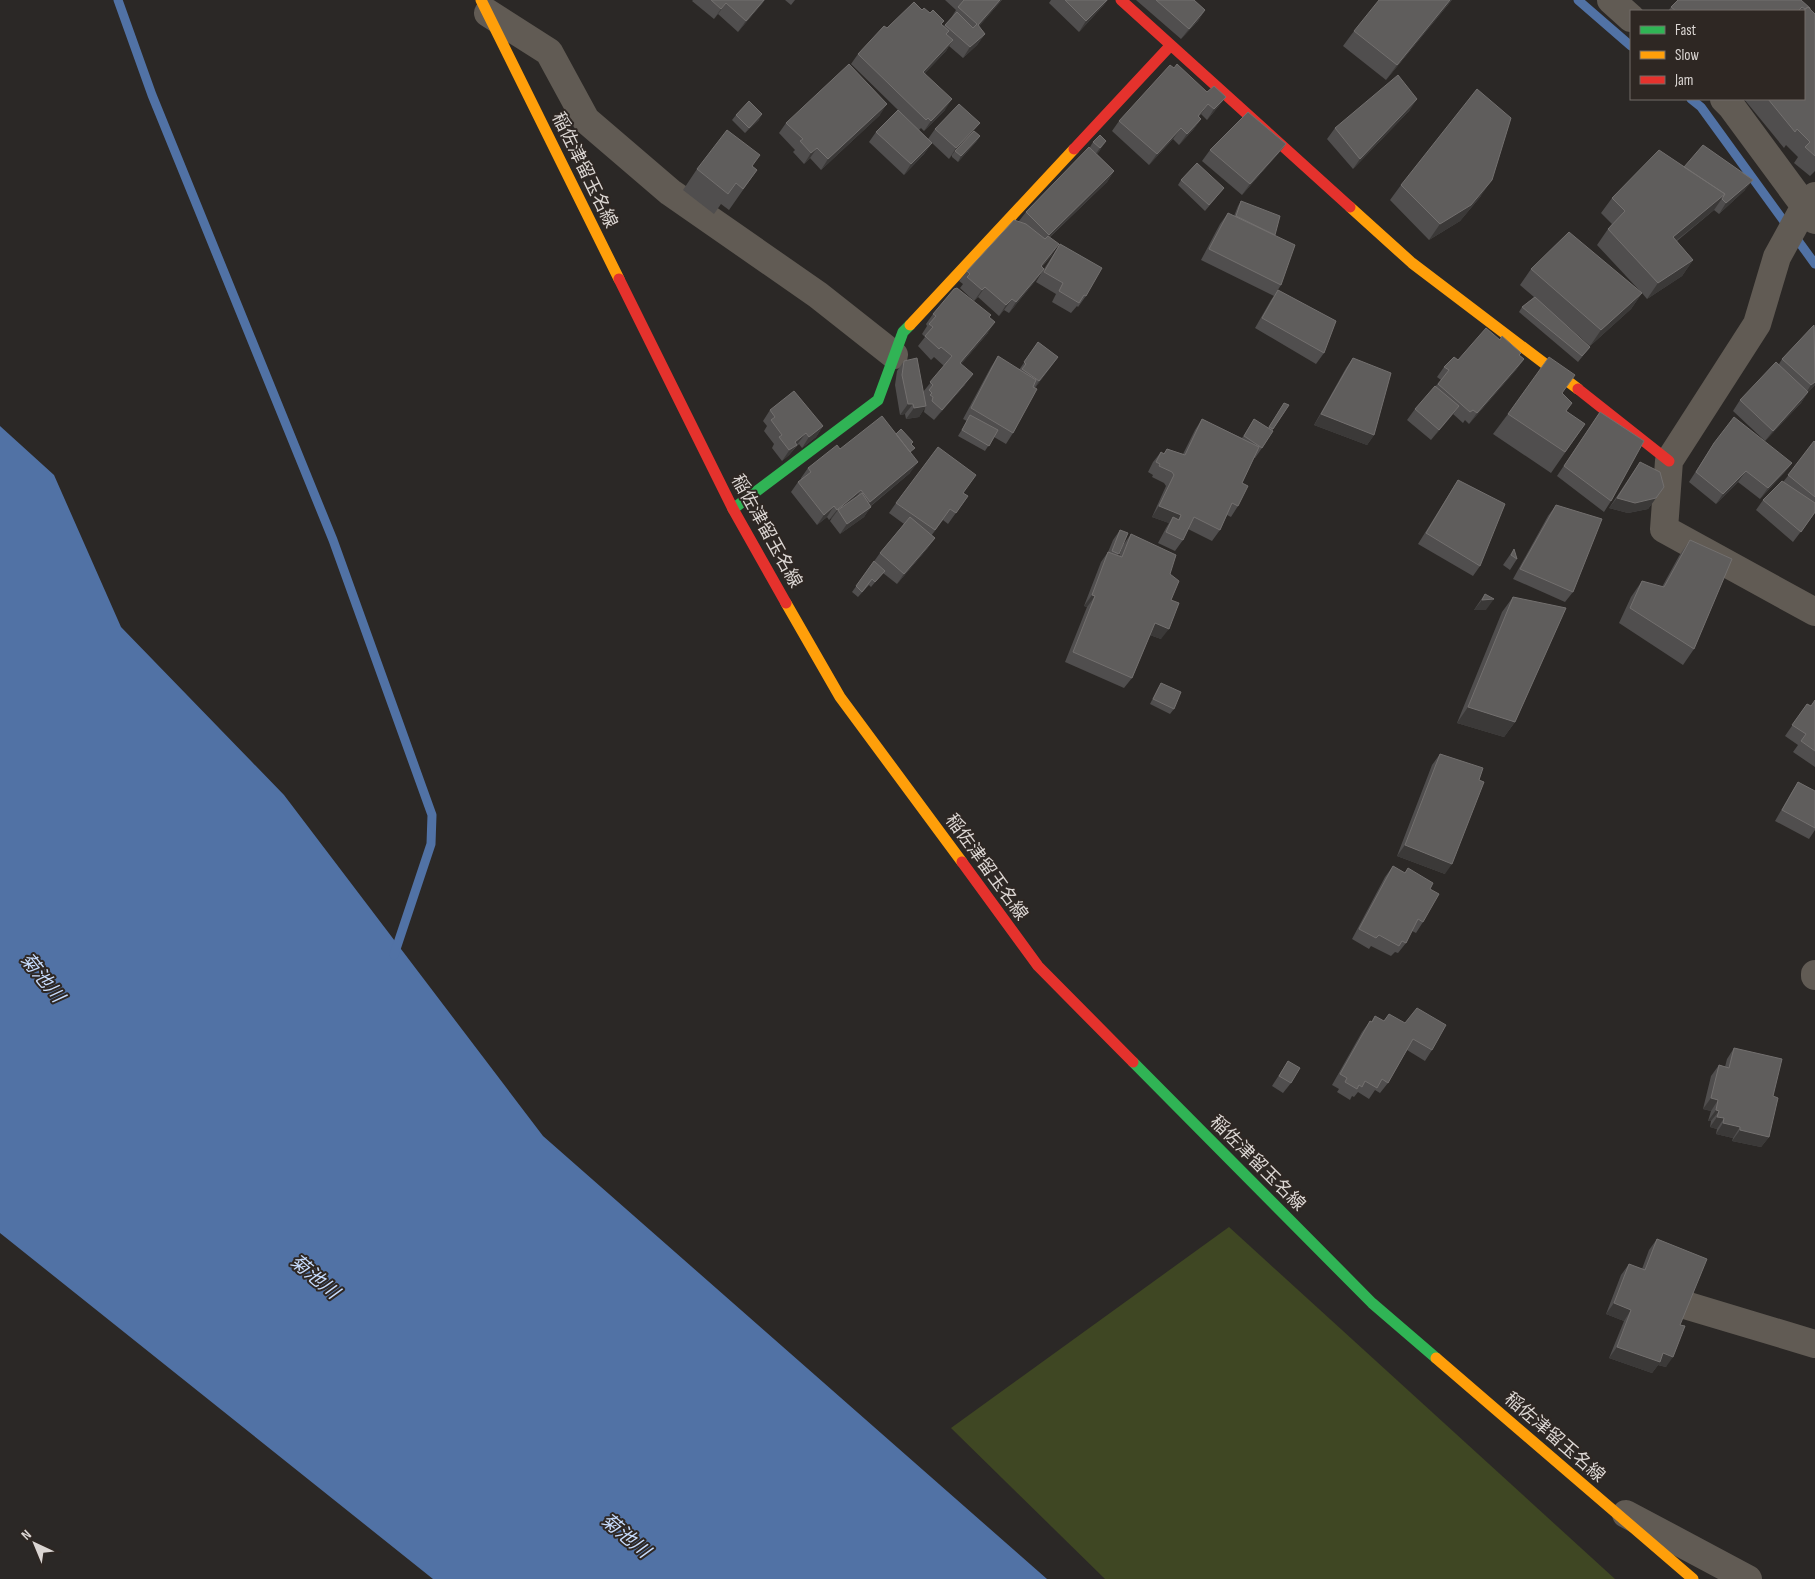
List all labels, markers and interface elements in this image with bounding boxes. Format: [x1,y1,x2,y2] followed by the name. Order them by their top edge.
[1630,10,1805,100] legend
[1675,21,1697,40] text: Fast
[1675,46,1699,65] text: Slow
[1674,71,1693,90] text: Jam
[547,109,622,231] street label: 稲佐津留玉名線
[727,471,806,591] street label: 稲佐津留玉名線
[941,810,1032,924] street label: 稲佐津留玉名線
[15,949,70,1009] water label: 菊池川
[1206,1111,1310,1215] street label: 稲佐津留玉名線
[285,1250,345,1306] water label: 菊池川
[1500,1388,1609,1487] street label: 稲佐津留玉名線
[596,1509,656,1565] water label: 菊池川
[10,1519,60,1569] north arrow
[18,1526,35,1544] text: N

